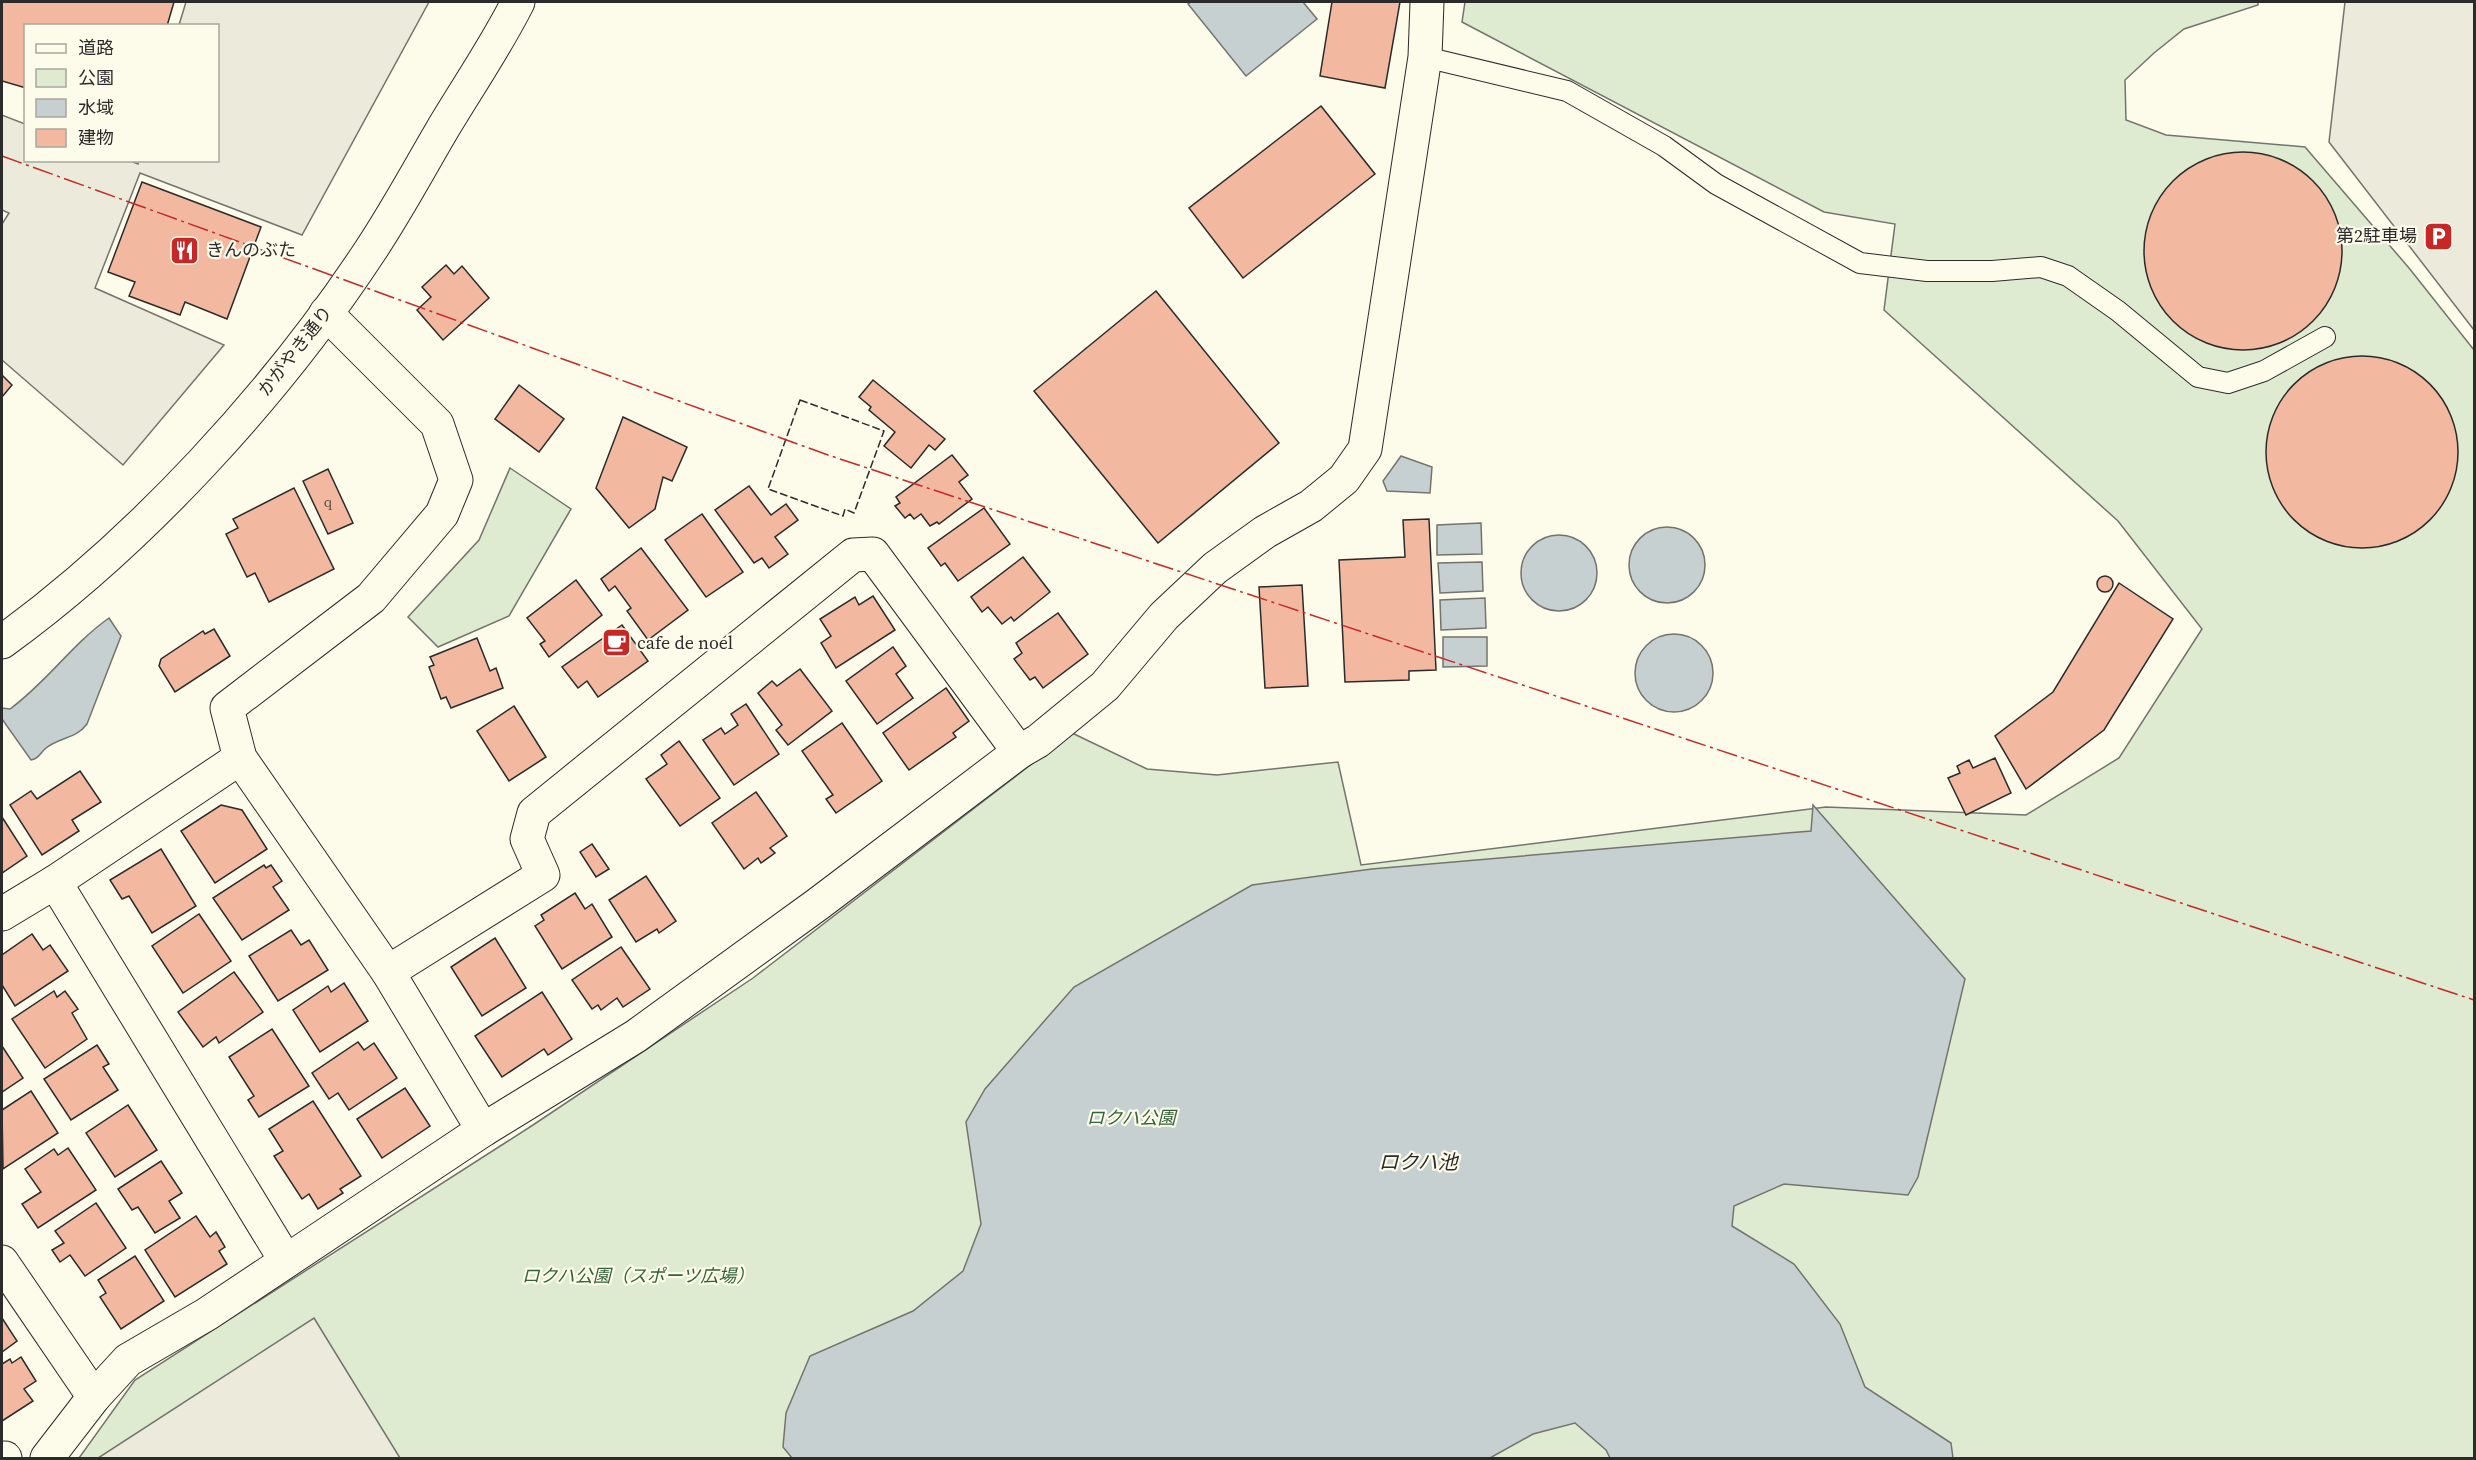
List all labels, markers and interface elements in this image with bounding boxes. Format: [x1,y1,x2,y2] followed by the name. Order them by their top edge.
[24,24,219,162] legend
[78,35,114,60] text: 道路
[78,65,114,90] text: 公園
[78,95,114,120] text: 水域
[78,125,114,150] text: 建物
[2422,220,2454,252] parking icon: 第2駐車場
[2336,223,2417,248] place label: 第2駐車場
[169,234,201,266] restaurant icon: きんのぶた
[206,237,296,262] place label: きんのぶた
[252,300,338,401] street label: かがやき通り
[324,491,333,512] house number: q
[600,627,632,659] cafe icon: cafe de noel
[637,630,733,655] place label: cafe de noel
[1086,1105,1179,1130] park label: ロクハ公園
[1379,1148,1460,1176] water label: ロクハ池
[522,1263,754,1288] park label: ロクハ公園（スポーツ広場）

